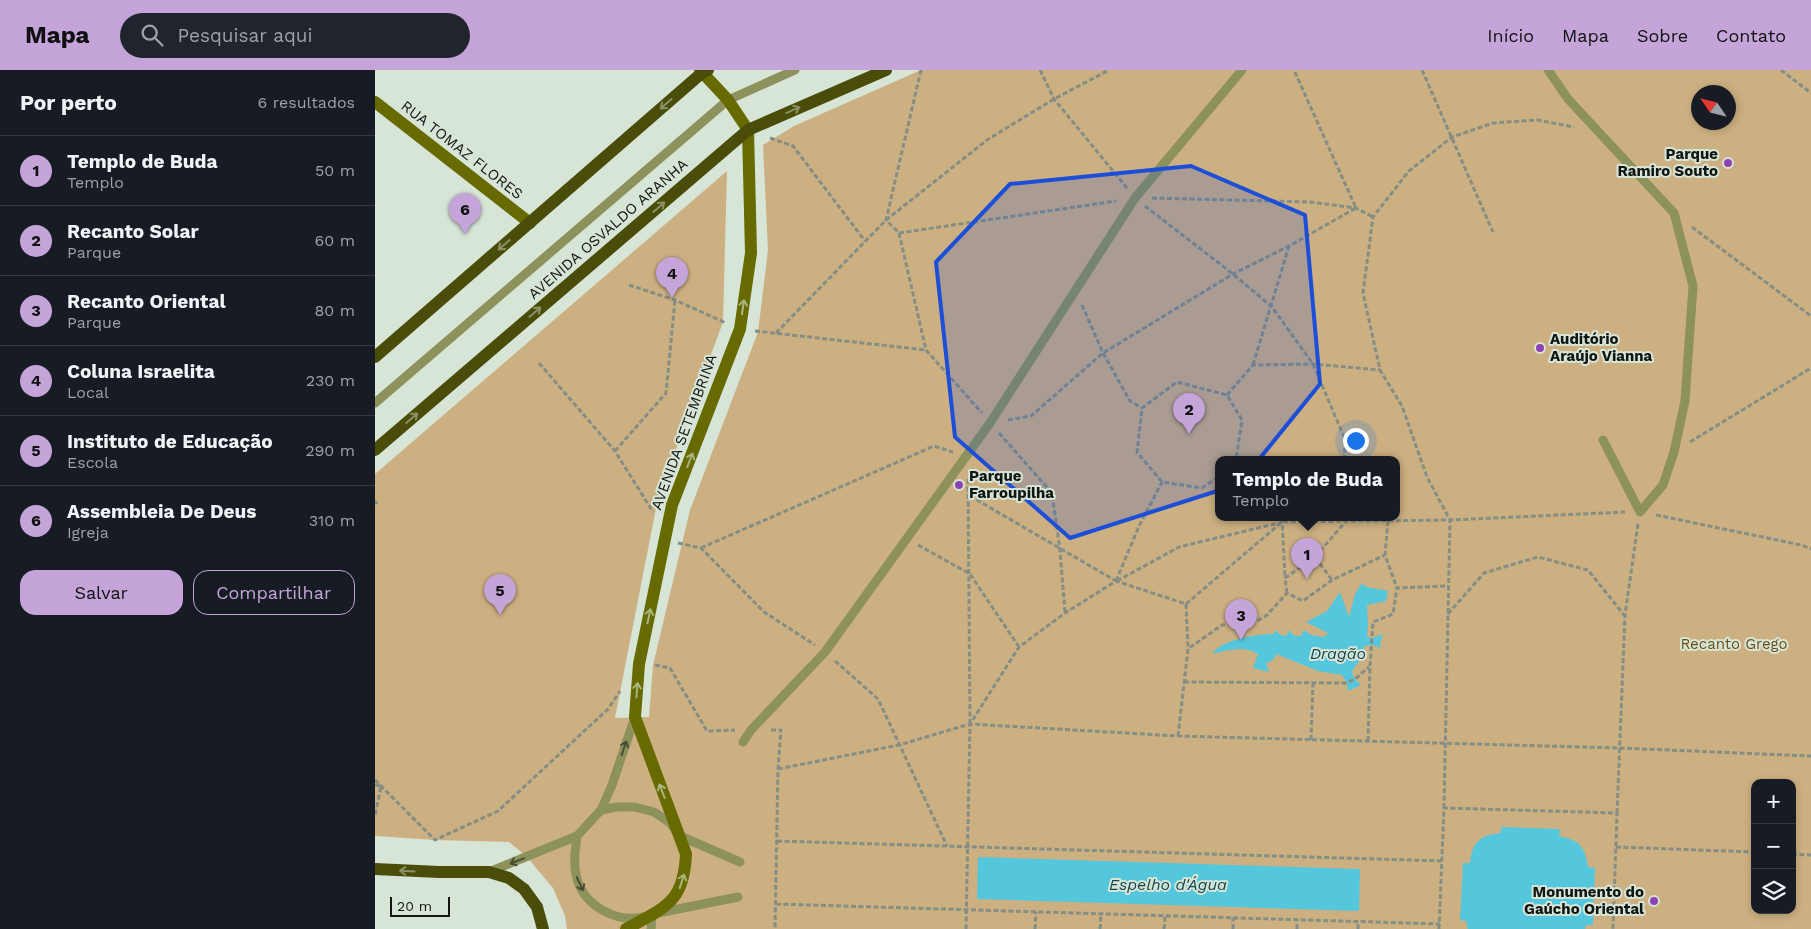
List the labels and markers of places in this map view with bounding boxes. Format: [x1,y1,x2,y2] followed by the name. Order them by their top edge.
[1617,145,1718,180] place label: Parque Ramiro Souto
[1722,157,1734,169] marker: Parque Ramiro Souto
[449,193,481,234] pin: 6
[656,257,688,298] pin: 4
[1550,330,1653,365] place label: Auditório Araújo Vianna
[1534,342,1546,354] marker: Auditório Araújo Vianna
[1173,393,1205,434] pin: 2
[969,467,1054,502] place label: Parque Farroupilha
[953,479,965,491] marker: Parque Farroupilha
[1291,538,1323,579] pin: 1
[484,574,516,615] pin: 5
[1225,599,1257,640] pin: 3
[1524,883,1644,918] place label: Monumento do Gaúcho Oriental
[1648,895,1660,907] marker: Monumento do Gaúcho Oriental

